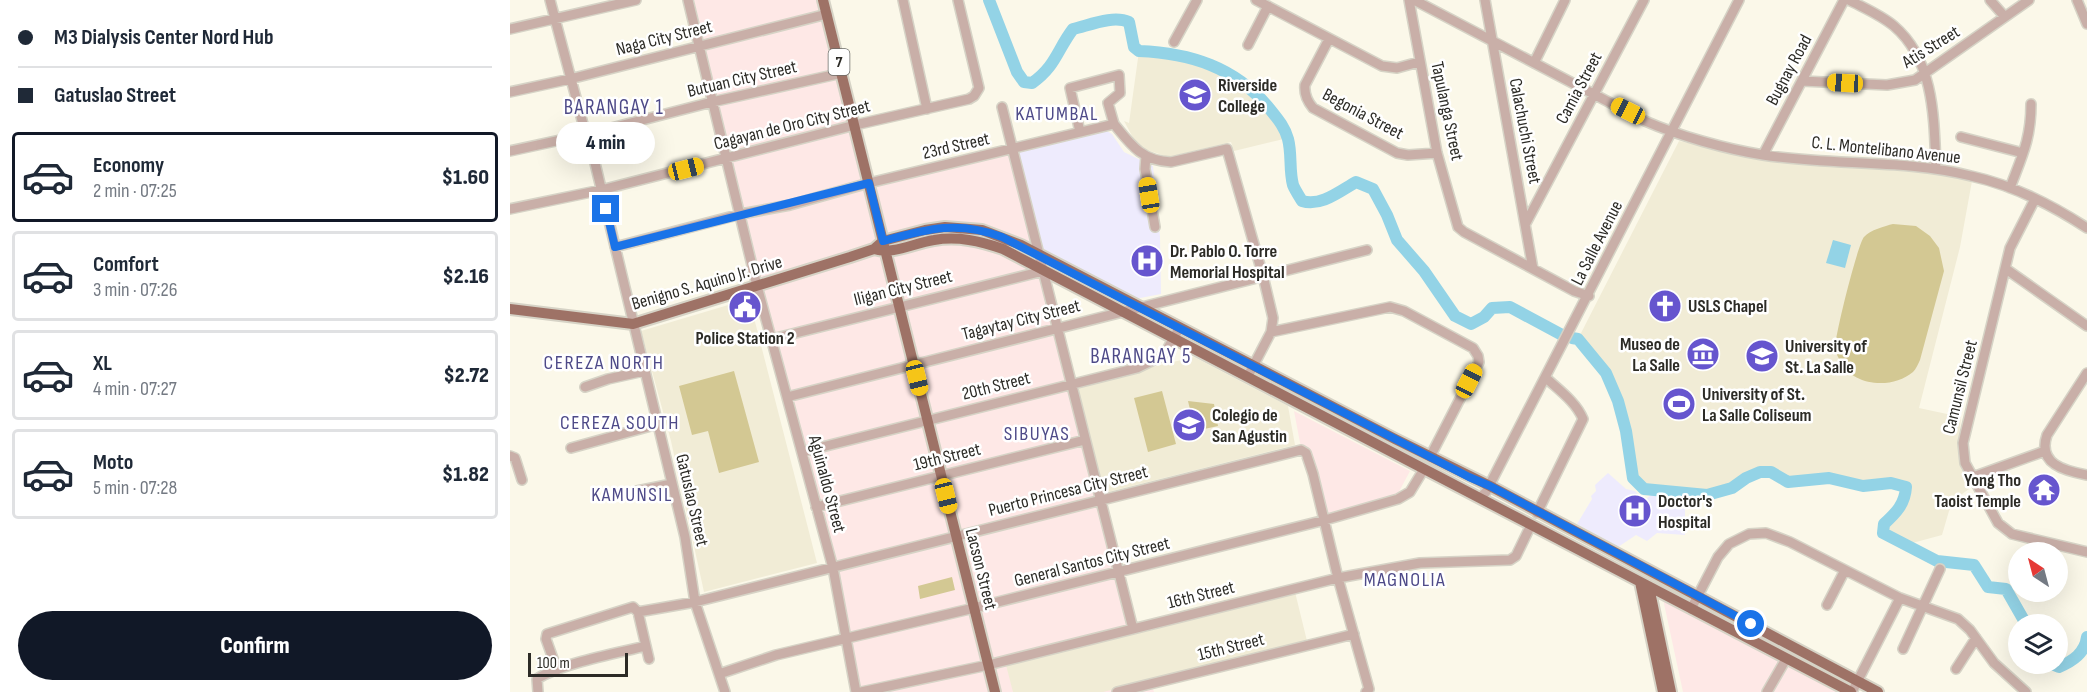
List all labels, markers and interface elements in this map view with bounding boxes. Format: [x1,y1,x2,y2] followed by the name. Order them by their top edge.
[614,16,715,60] street label: Naga City Street
[1897,21,1964,73] street label: Atis Street
[54,24,273,51] text: M3 Dialysis Center Nord Hub
[1762,31,1816,109] street label: Bugnay Road
[1551,48,1607,127] street label: Camia Street
[828,49,850,75] road number: 7
[685,56,799,102] street label: Butuan City Street
[1426,60,1468,163] street label: Tapulanga Street
[1827,73,1863,93] car
[1218,75,1277,117] place label: Riverside College
[1504,76,1546,186] street label: Calachuchi Street
[1177,77,1213,113] school or university icon: Riverside College
[54,82,176,109] text: Gatuslao Street
[1319,84,1408,144] street label: Begonia Street
[564,95,664,120] district label: BARANGAY 1
[712,95,873,155] street label: Cagayan de Oro City Street
[1608,95,1648,127] car
[1015,102,1099,126] district label: KATUMBAL
[556,122,656,164] callout: 4 min
[920,128,992,164] street label: 23rd Street
[586,131,625,155] text: 4 min
[1810,132,1962,168] street label: C. L. Montelibano Avenue
[21,150,75,204] icon: car
[93,152,164,179] text: Economy
[666,156,706,182] car
[442,164,489,191] text: $1.60
[1137,176,1161,214] car
[93,179,177,203] text: 2 min · 07:25
[592,195,619,222] route end
[1567,197,1627,289] street label: La Salle Avenue
[1170,241,1285,283] place label: Dr. Pablo O. Torre Memorial Hospital
[1129,243,1165,279] hospital icon: Dr. Pablo O. Torre Memorial Hospital
[21,249,75,303] icon: car
[93,251,159,278] text: Comfort
[629,251,785,315] street label: Benigno S. Aquino Jr. Drive
[442,263,489,290] text: $2.16
[852,266,955,310] street label: Iligan City Street
[93,278,178,302] text: 3 min · 07:26
[1647,288,1683,324] church icon: USLS Chapel
[727,289,763,325] public building icon: Police Station 2
[960,295,1083,345] street label: Tagaytay City Street
[1688,296,1767,317] place label: USLS Chapel
[695,328,795,349] place label: Police Station 2
[1620,334,1680,376] place label: Museo de La Salle
[1685,336,1721,372] museum icon: Museo de La Salle
[1785,336,1867,378] place label: University of St. La Salle
[1938,337,1982,436] street label: Camunsil Street
[1744,338,1780,374] school or university icon: University of St. La Salle
[1090,344,1192,369] district label: BARANGAY 5
[21,348,75,402] icon: car
[93,350,112,377] text: XL
[544,351,664,375] district label: CEREZA NORTH
[904,358,930,398] car
[1453,361,1485,401] car
[444,362,489,389] text: $2.72
[960,367,1033,405] street label: 20th Street
[93,377,177,401] text: 4 min · 07:27
[1702,384,1812,426] place label: University of St. La Salle Coliseum
[1661,386,1697,422] sports icon: University of St. La Salle Coliseum
[1212,405,1287,447] place label: Colegio de San Agustin
[1171,407,1207,443] school or university icon: Colegio de San Agustin
[560,411,680,435] district label: CEREZA SOUTH
[1004,422,1070,446] district label: SIBUYAS
[804,432,850,535] street label: Aguinaldo Street
[911,438,983,475] street label: 19th Street
[21,447,75,501] icon: car
[93,449,133,476] text: Moto
[671,452,713,549] street label: Gatuslao Street
[442,461,489,488] text: $1.82
[986,461,1150,521] street label: Puerto Princesa City Street
[1934,470,2021,512] place label: Yong Tho Taoist Temple
[2026,472,2062,508] temple icon: Yong Tho Taoist Temple
[93,476,177,500] text: 5 min · 07:28
[933,476,959,516] car
[591,483,673,507] district label: KAMUNSIL
[1658,491,1712,533] place label: Doctor's Hospital
[1617,493,1653,529] hospital icon: Doctor's Hospital
[961,526,1001,612] street label: Lacson Street
[1012,532,1172,591] street label: General Santos City Street
[2008,542,2068,602] north arrow
[2008,542,2068,674] map controls
[1364,568,1446,592] district label: MAGNOLIA
[1165,576,1237,613] street label: 16th Street
[1737,610,1764,637] route start
[18,611,492,680] button: Confirm
[2008,614,2068,674] button: layers
[1196,629,1267,665] street label: 15th Street
[528,650,628,678] scale bar
[537,654,570,673] text: 100 m

